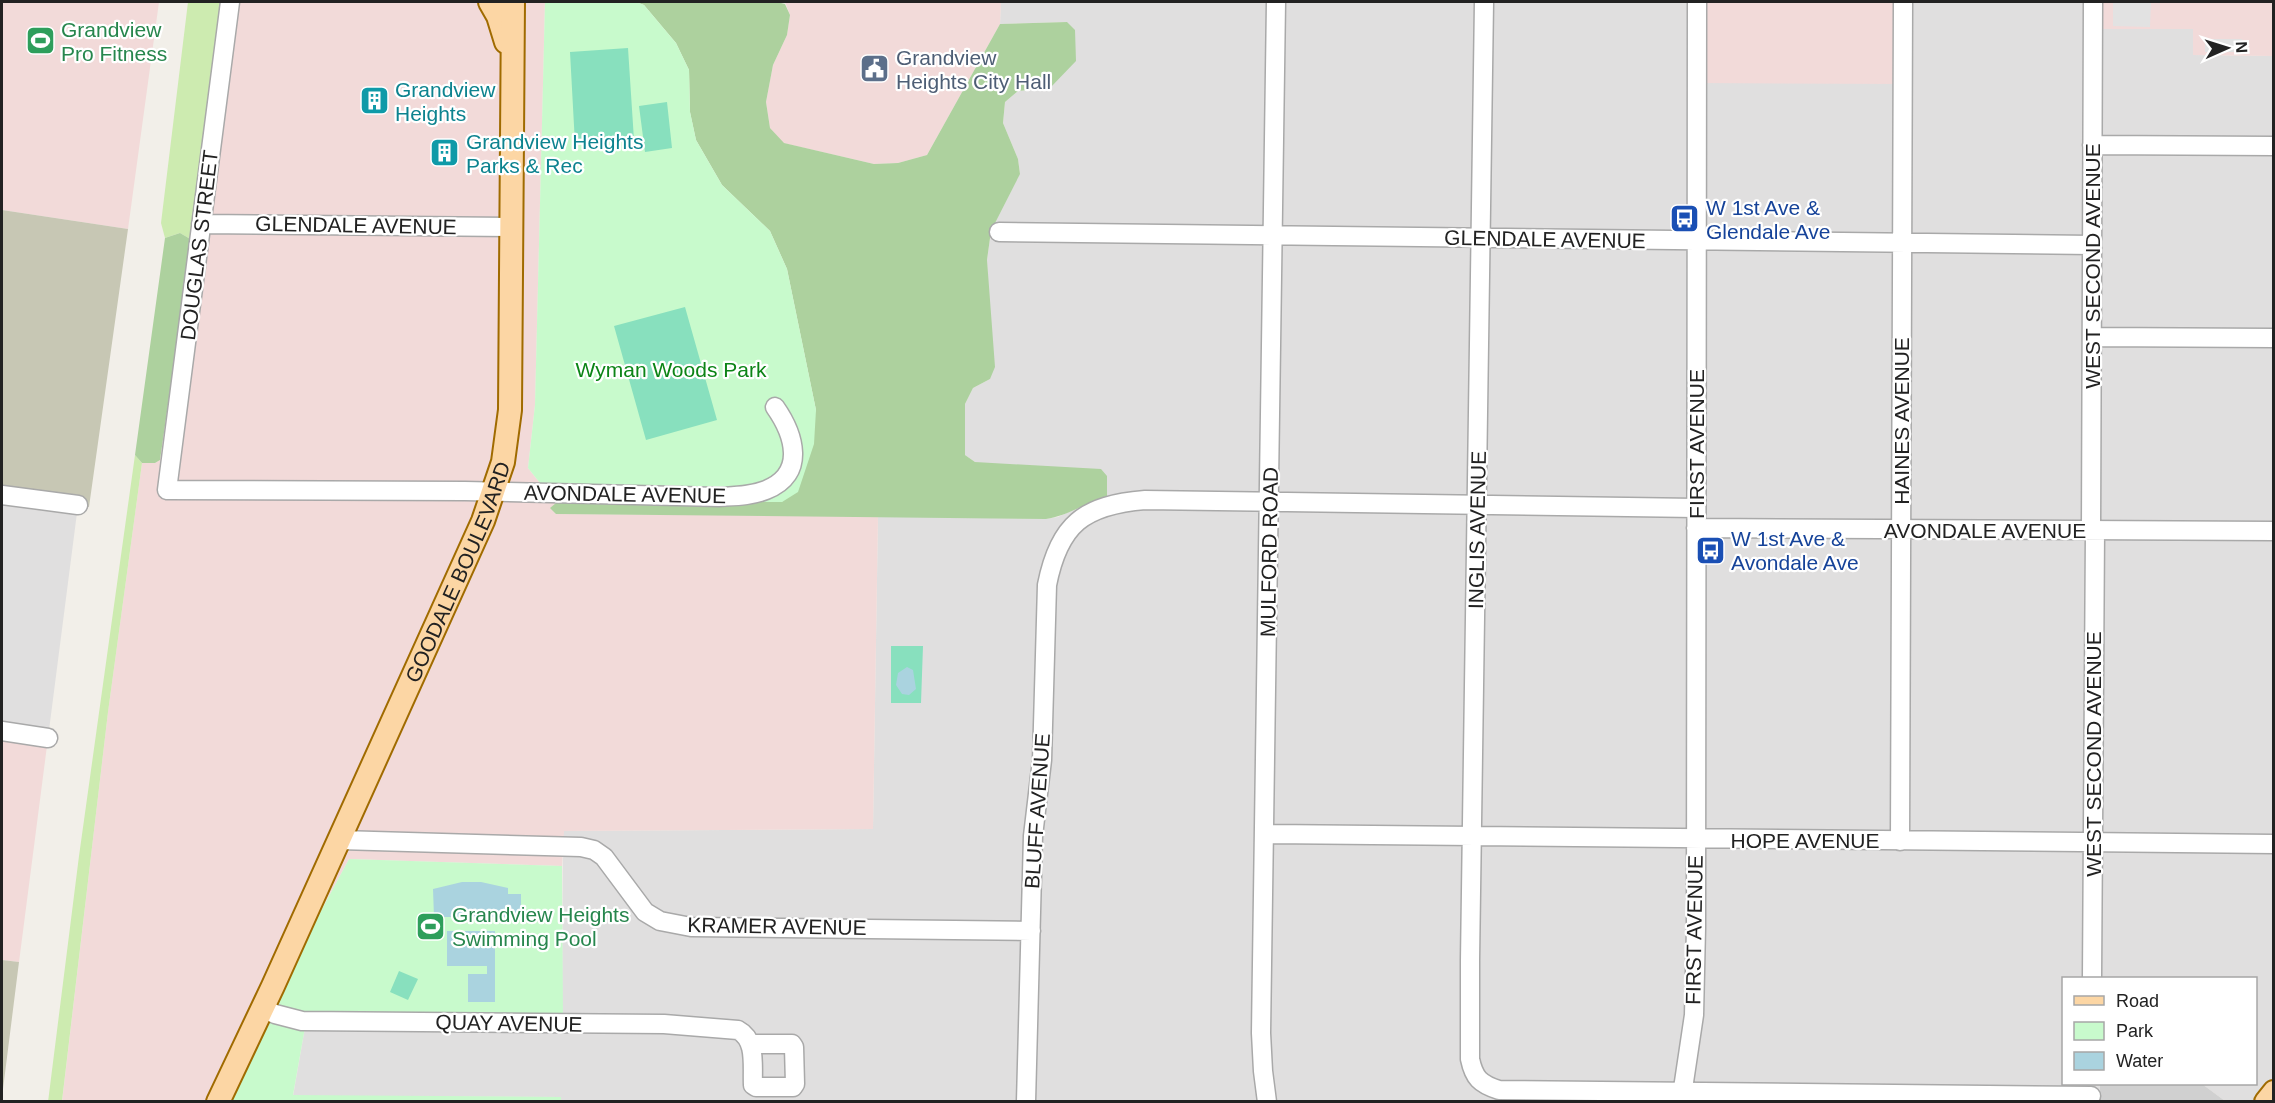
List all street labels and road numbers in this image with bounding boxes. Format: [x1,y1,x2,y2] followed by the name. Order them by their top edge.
[2081,143,2104,389] street label: WEST SECOND AVENUE
[176,148,222,341] street label: DOUGLAS STREET
[255,212,457,238] street label: GLENDALE AVENUE
[1444,226,1646,252] street label: GLENDALE AVENUE
[1890,337,1913,505] street label: HAINES AVENUE
[1685,369,1708,519] street label: FIRST AVENUE
[1464,451,1490,609] street label: INGLIS AVENUE
[400,458,514,686] street label: GOODALE BOULEVARD
[1256,467,1282,637] street label: MULFORD ROAD
[524,481,726,507] street label: AVONDALE AVENUE
[1884,519,2086,542] street label: AVONDALE AVENUE
[2082,631,2105,877] street label: WEST SECOND AVENUE
[1020,732,1054,890] street label: BLUFF AVENUE
[1731,829,1880,852] street label: HOPE AVENUE
[1681,855,1707,1005] street label: FIRST AVENUE
[687,913,867,939] street label: KRAMER AVENUE
[435,1010,583,1036] street label: QUAY AVENUE

